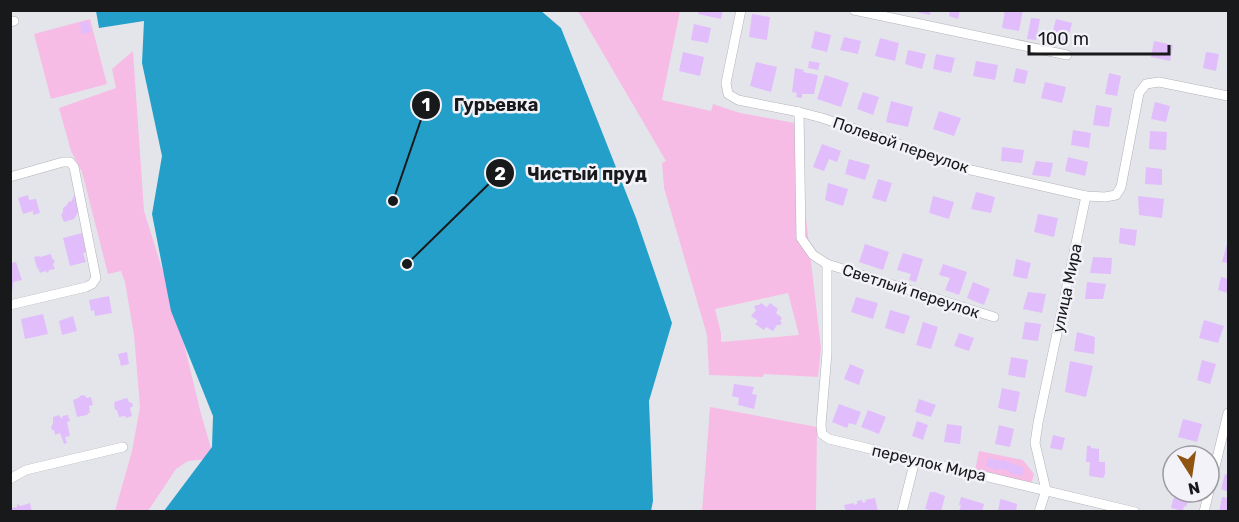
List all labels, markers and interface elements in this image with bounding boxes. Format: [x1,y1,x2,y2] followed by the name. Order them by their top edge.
[1029,18,1168,56] scale bar
[1038,28,1089,50] text: 100 m
[411,87,550,123] callout: Гурьевка
[422,94,430,116] text: 1
[454,94,538,116] text: Гурьевка
[831,113,972,177] street label: Полевой переулок
[485,155,659,191] callout: Чистый пруд
[494,163,506,185] text: 2
[527,163,647,185] text: Чистый пруд
[1048,242,1086,334] street label: улица Мира
[840,260,982,322] street label: Светлый переулок
[870,441,988,485] street label: переулок Мира
[1161,444,1221,504] north arrow
[1186,478,1202,499] text: N

